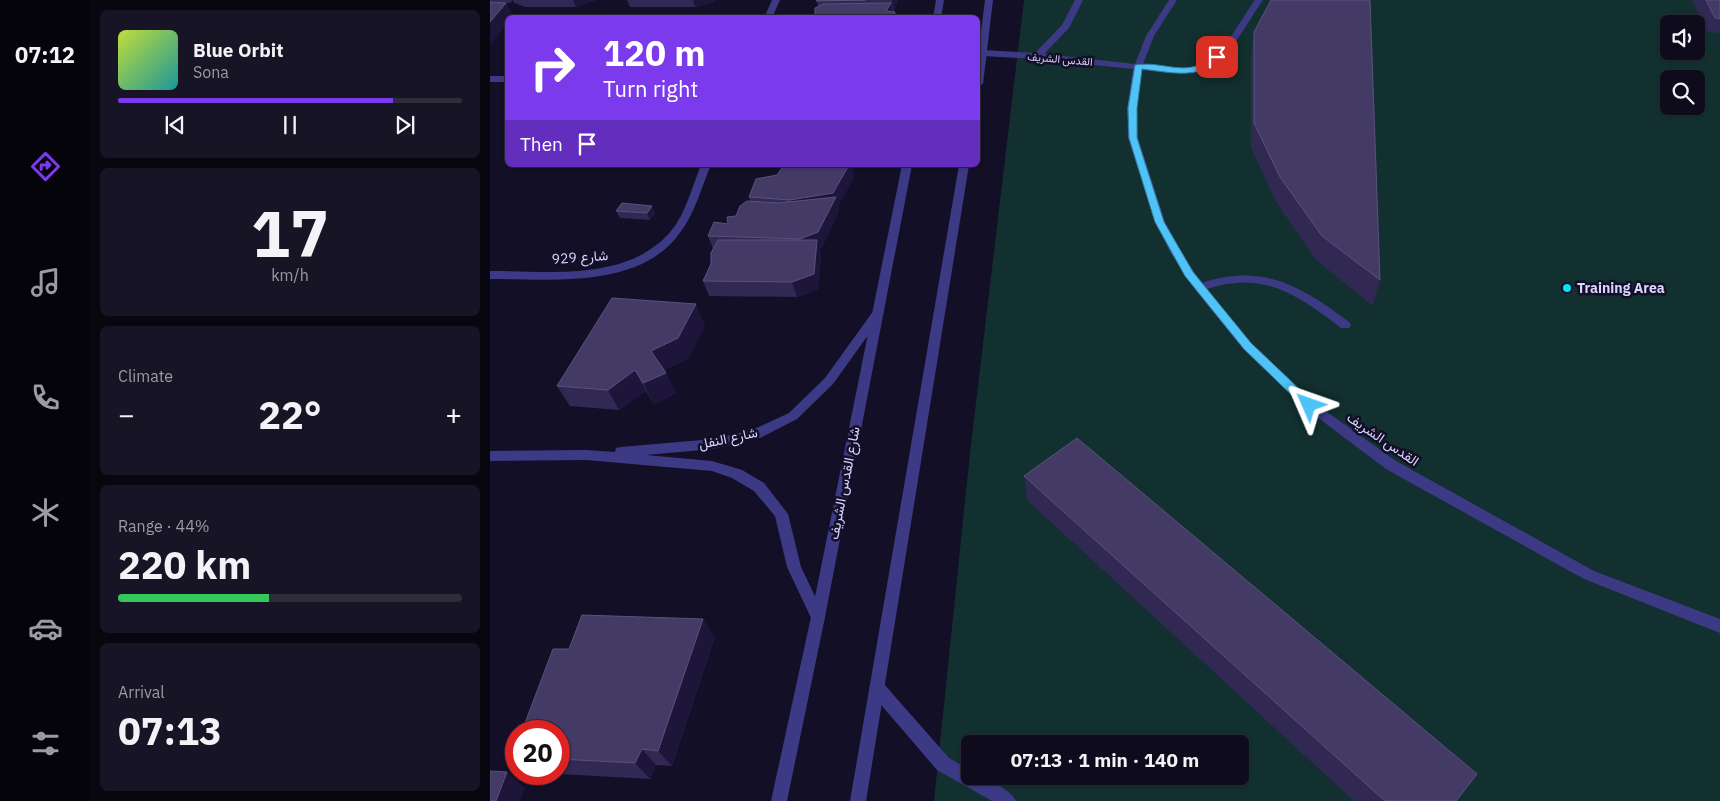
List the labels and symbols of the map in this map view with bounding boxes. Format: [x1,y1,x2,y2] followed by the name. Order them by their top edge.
[1196,36,1238,78] pin
[1027,49,1093,69] street label: القدس الشريف
[551,246,609,270] street label: شارع 929
[1577,279,1665,297] place label: Training Area
[1561,282,1573,294] marker: Training Area
[1282,378,1334,430] position arrow
[1343,408,1423,470] street label: القدس الشريف
[697,423,760,455] street label: شارع النفل
[824,425,866,541] street label: شارع القدس الشريف
[505,720,570,785] speed limit sign: 20

